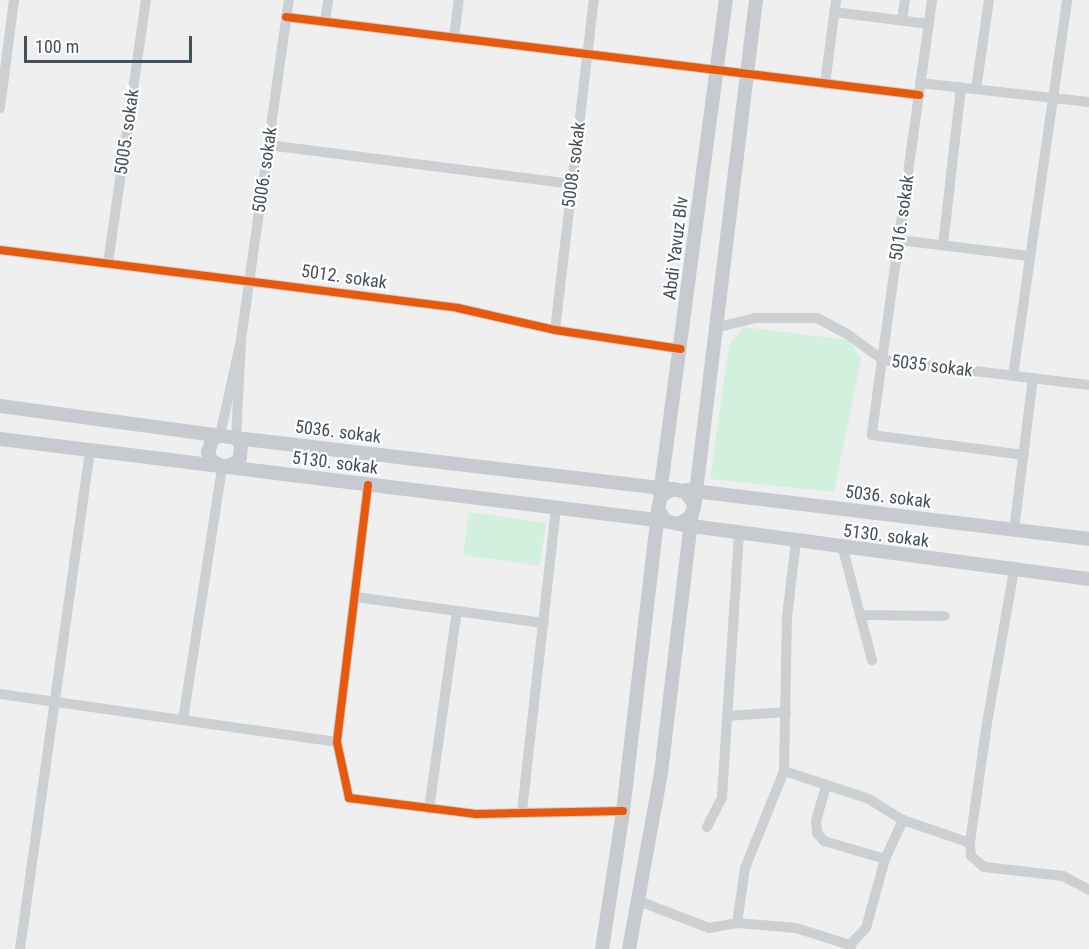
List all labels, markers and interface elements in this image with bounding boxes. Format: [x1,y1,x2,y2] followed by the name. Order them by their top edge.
[27,24,195,62] scale bar
[35,36,79,57] text: 100 m
[110,88,144,176] street label: 5005. sokak
[558,121,590,209] street label: 5008. sokak
[248,126,282,214] street label: 5006. sokak
[885,174,919,262] street label: 5016. sokak
[659,195,693,301] street label: Abdi Yavuz Blv
[300,260,388,294] street label: 5012. sokak
[890,350,974,382] street label: 5035 sokak
[294,416,382,448] street label: 5036. sokak
[291,447,379,479] street label: 5130. sokak
[844,481,932,513] street label: 5036. sokak
[842,520,930,552] street label: 5130. sokak

